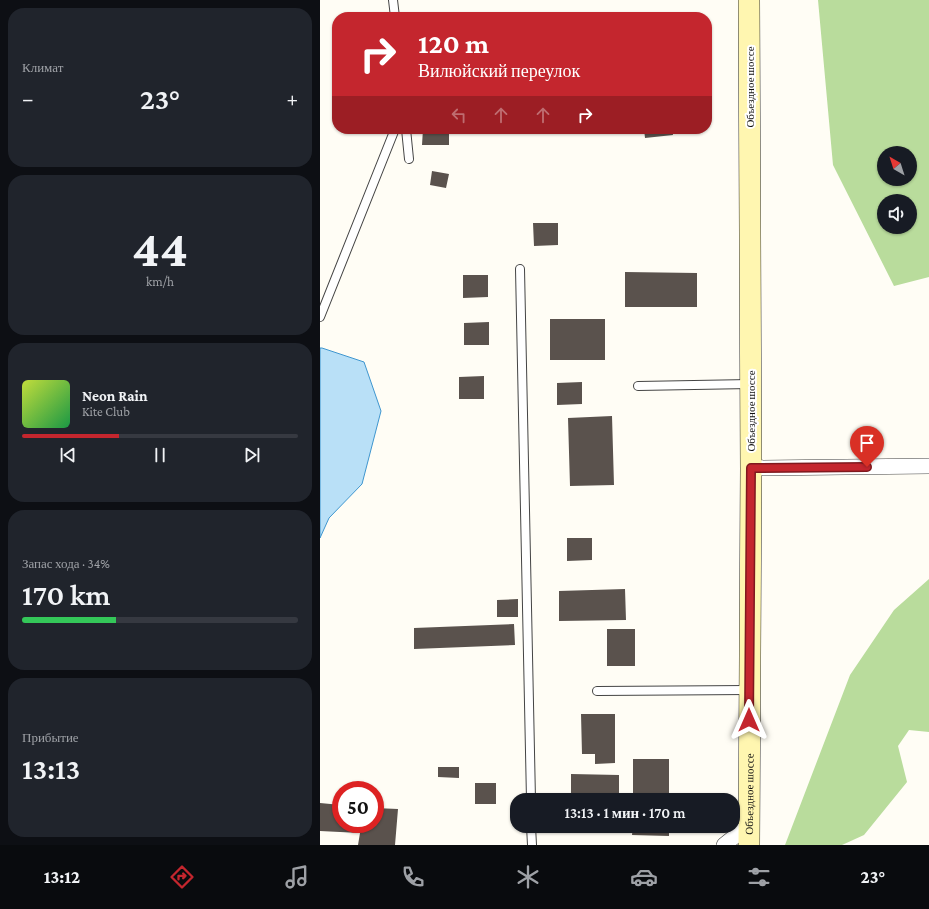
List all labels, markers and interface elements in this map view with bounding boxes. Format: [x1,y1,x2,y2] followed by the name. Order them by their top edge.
[352,28,404,80] icon: right
[418,28,489,59] text: 120 m
[744,46,756,128] street label: Объездное шоссе
[22,60,63,75] text: Климат
[418,61,580,81] text: Вилюйский переулок
[140,82,180,115] text: 23°
[22,86,34,111] text: −
[286,86,298,111] text: +
[448,104,470,126] icon: left
[490,104,512,126] icon: ahead
[532,104,554,126] icon: ahead
[574,104,596,126] icon: right
[877,146,917,186] north arrow
[877,146,917,234] map controls
[877,194,917,234] button: sound
[132,219,188,277] text: 44
[146,274,174,289] text: km/h
[745,370,757,452] street label: Объездное шоссе
[82,388,148,404] text: Neon Rain
[82,404,130,419] text: Kite Club
[850,426,884,467] pin
[856,432,878,454] icon: arrive
[57,444,79,466] icon: previous
[149,444,171,466] icon: pause
[241,444,263,466] icon: next
[22,556,110,571] text: Запас хода · 34%
[22,578,111,611] text: 170 km
[728,699,770,741] position arrow
[22,730,79,745] text: Прибытие
[22,752,80,785] text: 13:13
[743,753,755,835] street label: Объездное шоссе
[332,781,384,833] speed limit sign: 50
[565,805,685,821] text: 13:13 · 1 мин · 170 m
[168,863,196,891] icon: directions
[283,863,311,891] icon: music
[399,863,427,891] icon: phone
[514,863,542,891] icon: climate
[630,863,658,891] icon: car
[745,863,773,891] icon: filters
[44,867,80,887] text: 13:12
[861,867,885,887] text: 23°

